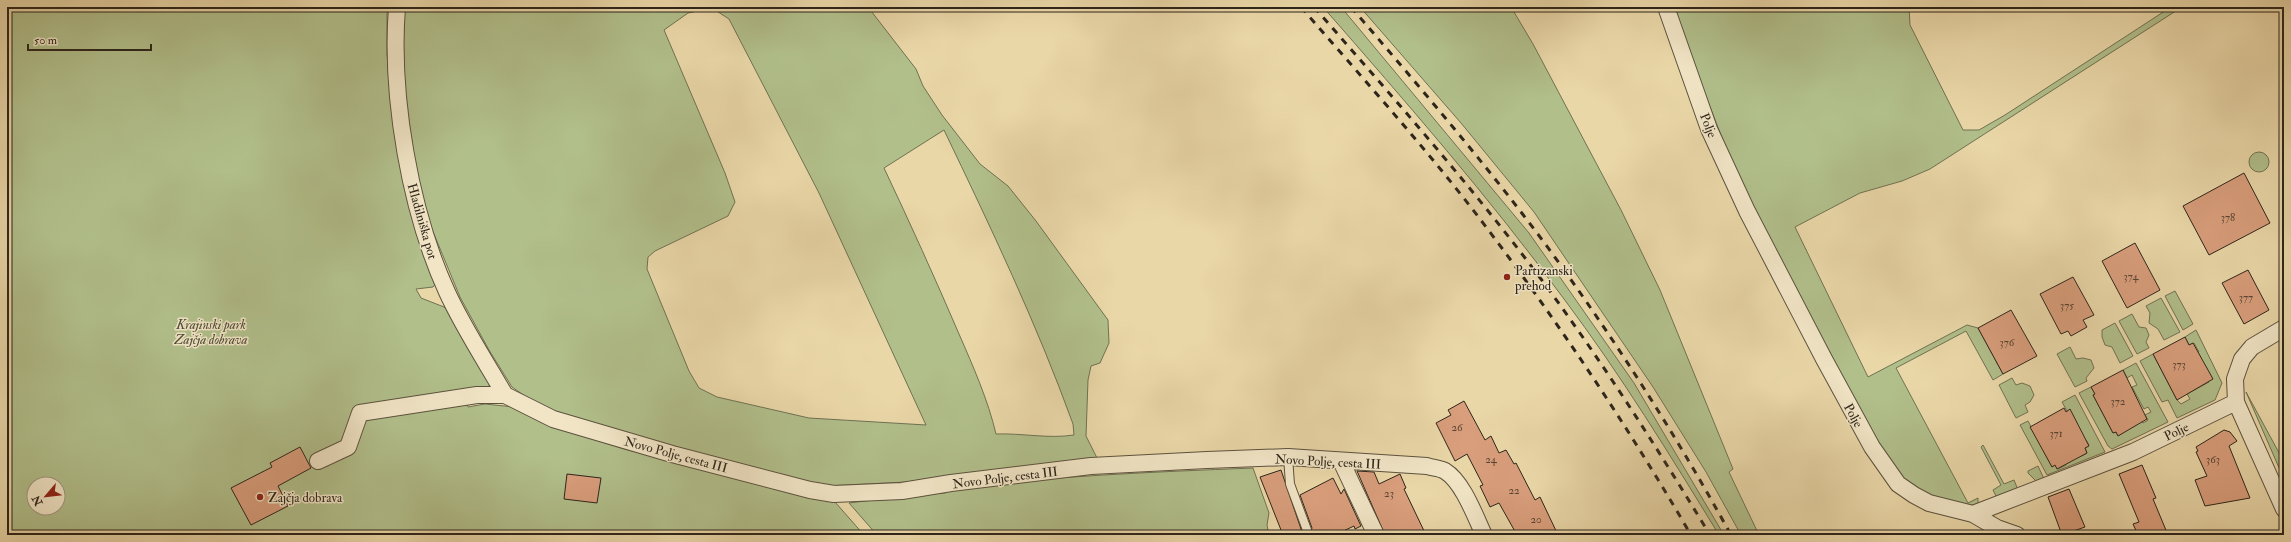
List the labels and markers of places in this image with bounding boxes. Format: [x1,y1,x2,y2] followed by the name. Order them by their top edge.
[1514,263,1573,295] place label: Partizanski prehod
[1502,272,1512,282] marker: Partizanski prehod
[268,490,343,506] place label: Zajčja dobrava
[255,492,265,502] marker: Zajčja dobrava

